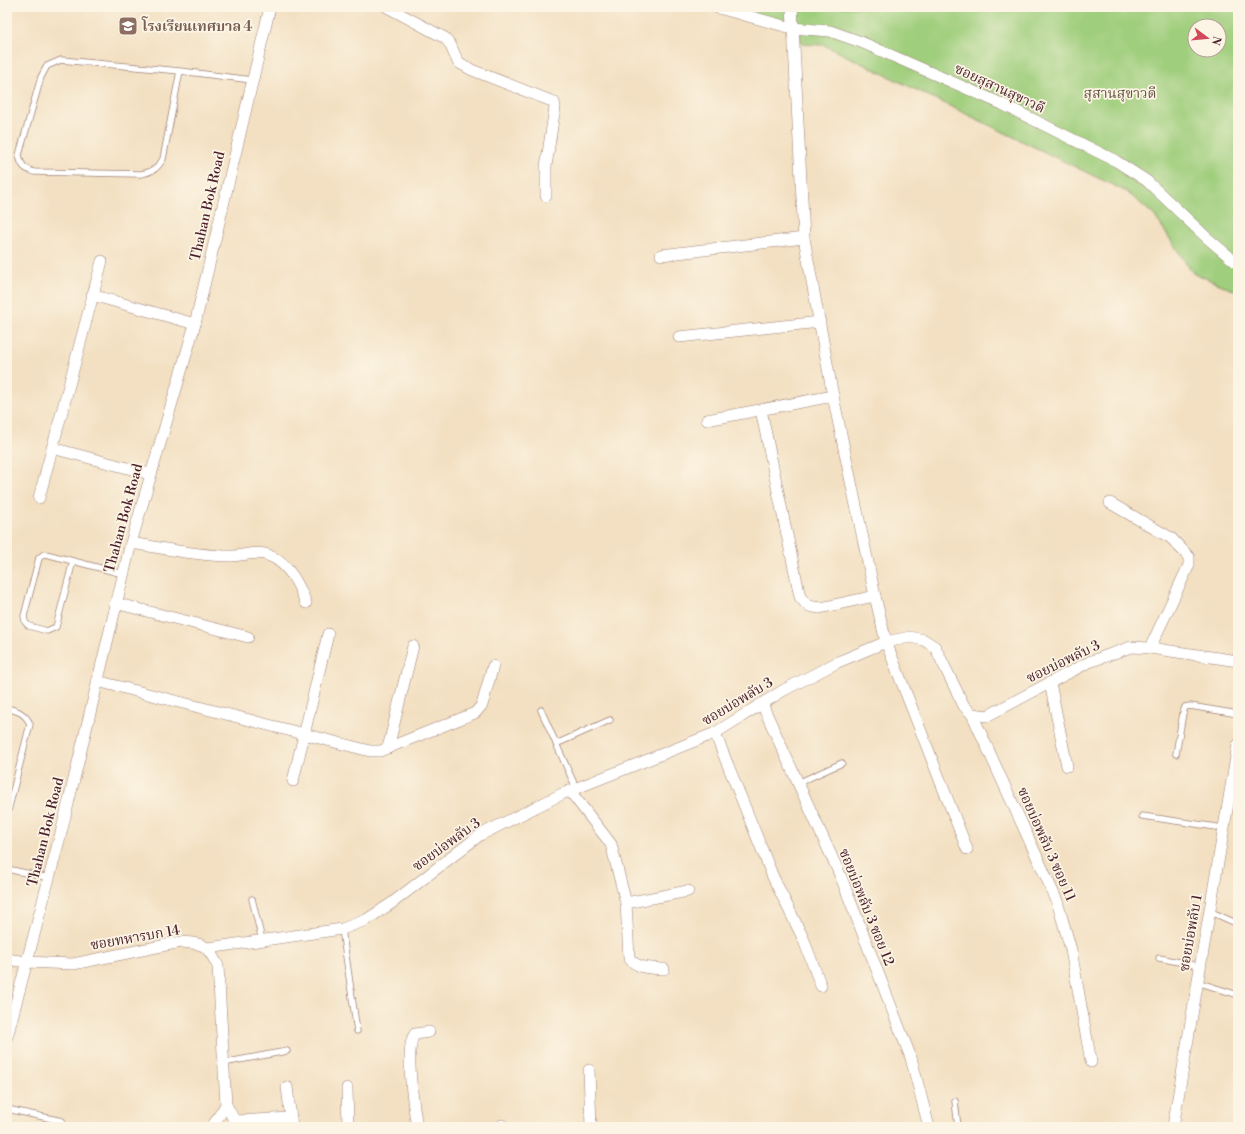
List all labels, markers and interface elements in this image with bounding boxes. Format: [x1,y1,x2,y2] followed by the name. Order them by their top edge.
[117,15,139,37] school or university icon: โรงเรียนเทศบาล 4
[141,16,253,36] place label: โรงเรียนเทศบาล 4
[1187,18,1227,58] north arrow
[1208,34,1224,47] text: N
[951,60,1048,118] street label: ซอยสุสานสุขาวดี
[1084,85,1156,103] park label: สุสานสุขาวดี
[187,150,229,263] street label: Thahan Bok Road
[101,462,147,575] street label: Thahan Bok Road
[1024,636,1103,687] street label: ซอยบ่อพลับ 3
[699,673,777,730] street label: ซอยบ่อพลับ 3
[24,776,68,889] street label: Thahan Bok Road
[1013,785,1079,904] street label: ซอยบ่อพลับ 3 ซอย 11
[409,814,484,876] street label: ซอยบ่อพลับ 3
[834,846,898,969] street label: ซอยบ่อพลับ 3 ซอย 12
[1175,893,1207,973] street label: ซอยบ่อพลับ 1
[89,921,181,955] street label: ซอยทหารบก 14

